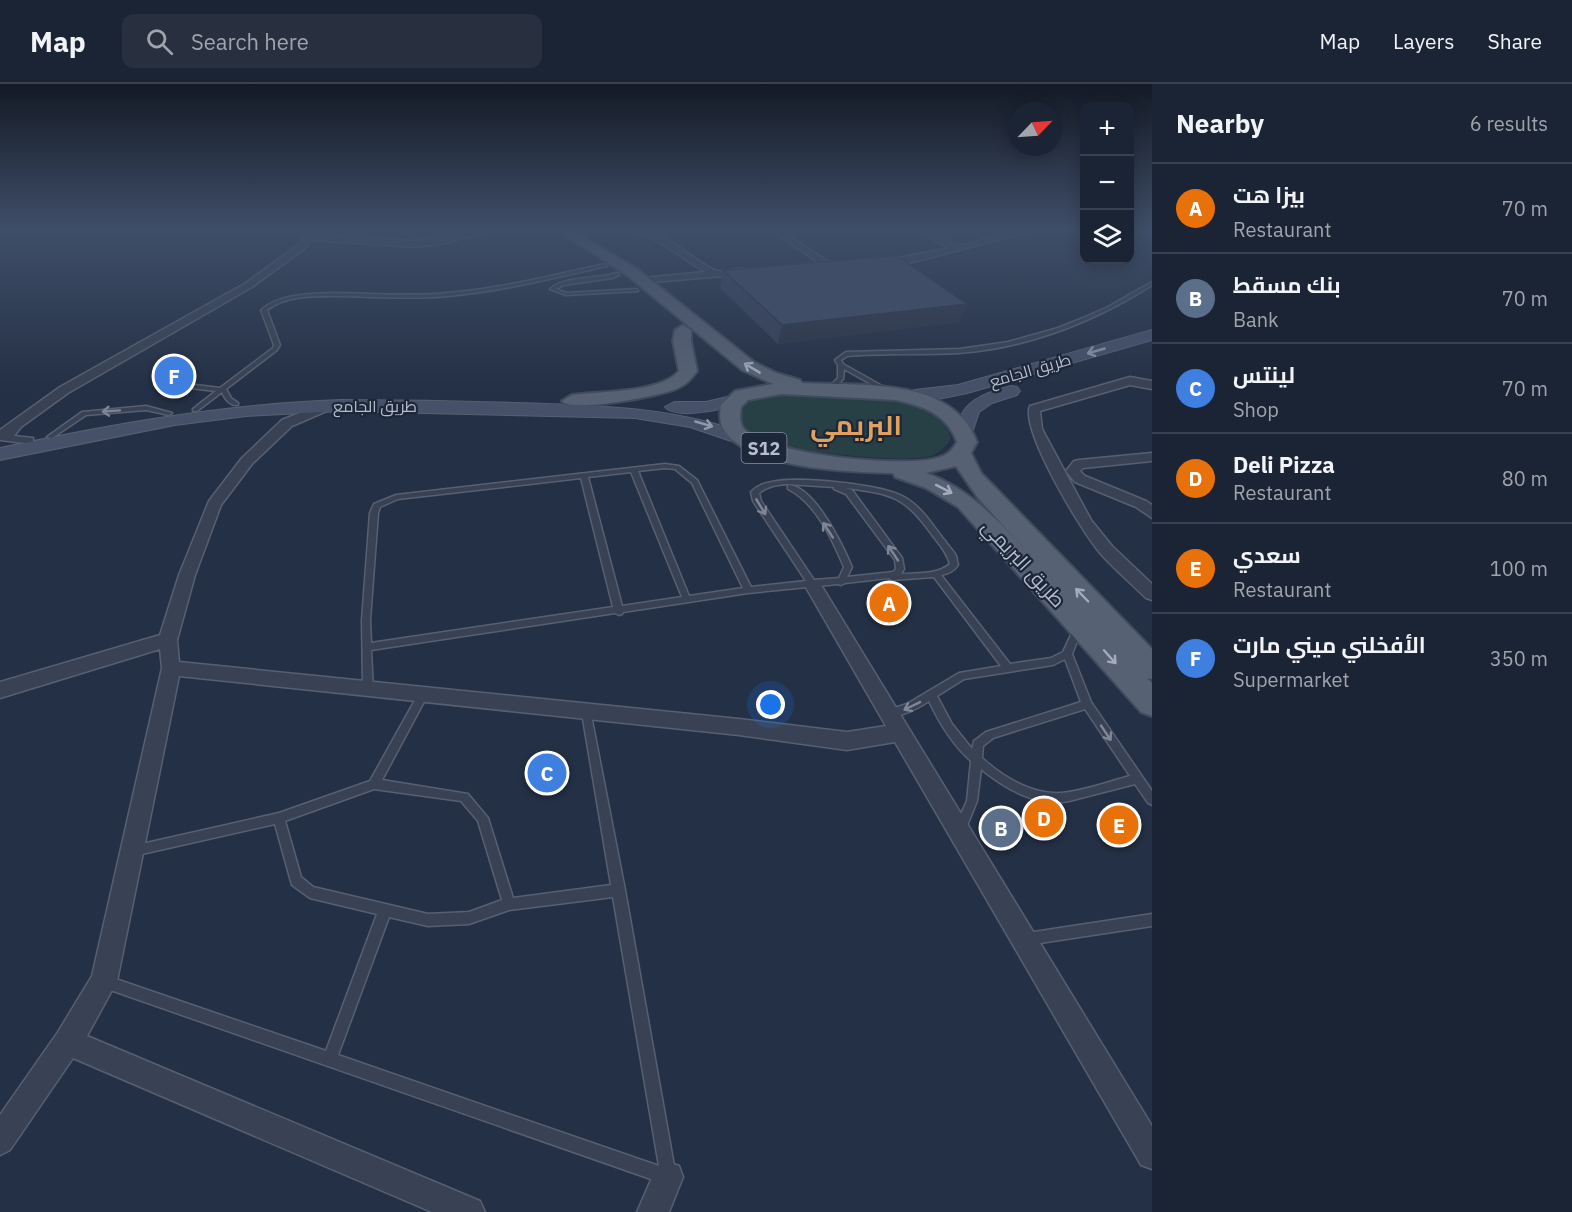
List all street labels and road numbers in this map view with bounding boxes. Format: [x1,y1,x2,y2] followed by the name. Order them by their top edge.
[987,349,1074,393] street label: طريق الجامع
[333,396,417,418] street label: طريق الجامع
[742,433,786,463] road number: S12
[974,513,1072,615] street label: طريق البريمي

